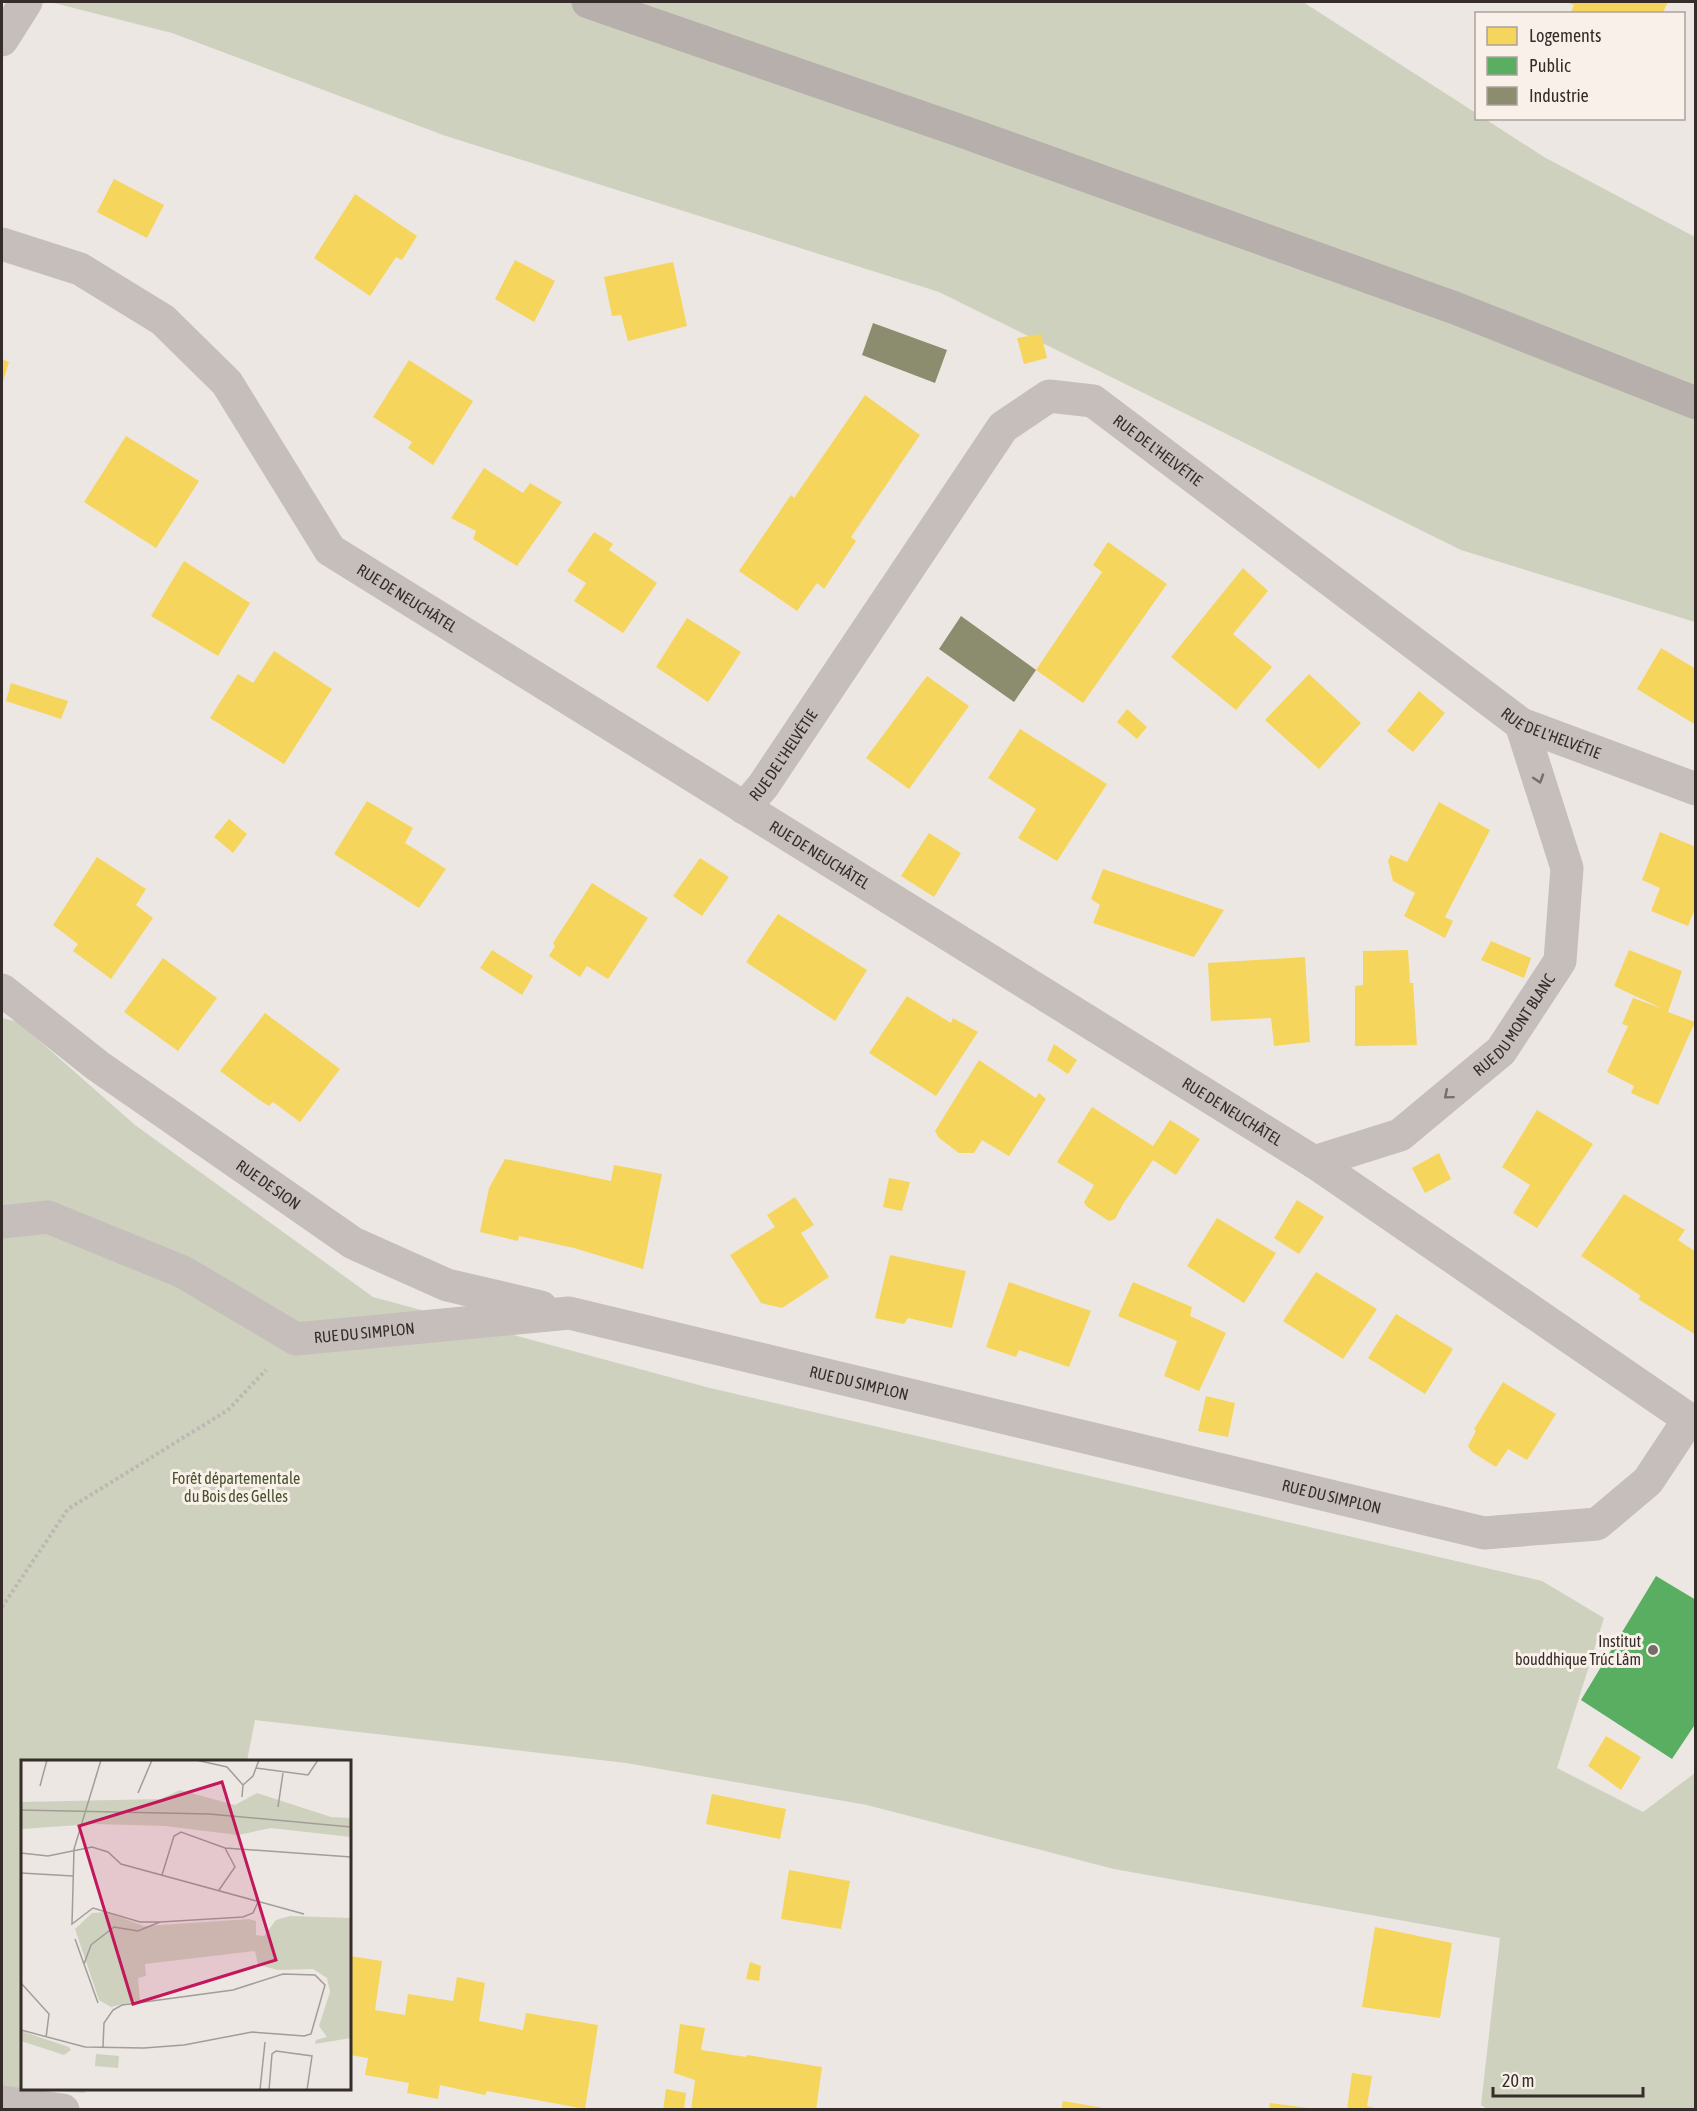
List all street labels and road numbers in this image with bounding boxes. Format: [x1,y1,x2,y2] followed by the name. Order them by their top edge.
[1110,411,1206,489] street label: RUE DE L'HELVÉTIE
[354,560,461,636] street label: RUE DE NEUCHÂTEL
[1498,703,1603,762] street label: RUE DE L'HELVÉTIE
[745,706,821,804] street label: RUE DE L'HELVÉTIE
[767,817,874,893] street label: RUE DE NEUCHÂTEL
[1469,970,1558,1079] street label: RUE DU MONT BLANC
[1179,1073,1286,1149] street label: RUE DE NEUCHÂTEL
[233,1156,304,1213] street label: RUE DE SION
[313,1319,416,1346] street label: RUE DU SIMPLON
[808,1362,910,1403] street label: RUE DU SIMPLON
[1280,1476,1383,1517] street label: RUE DU SIMPLON

